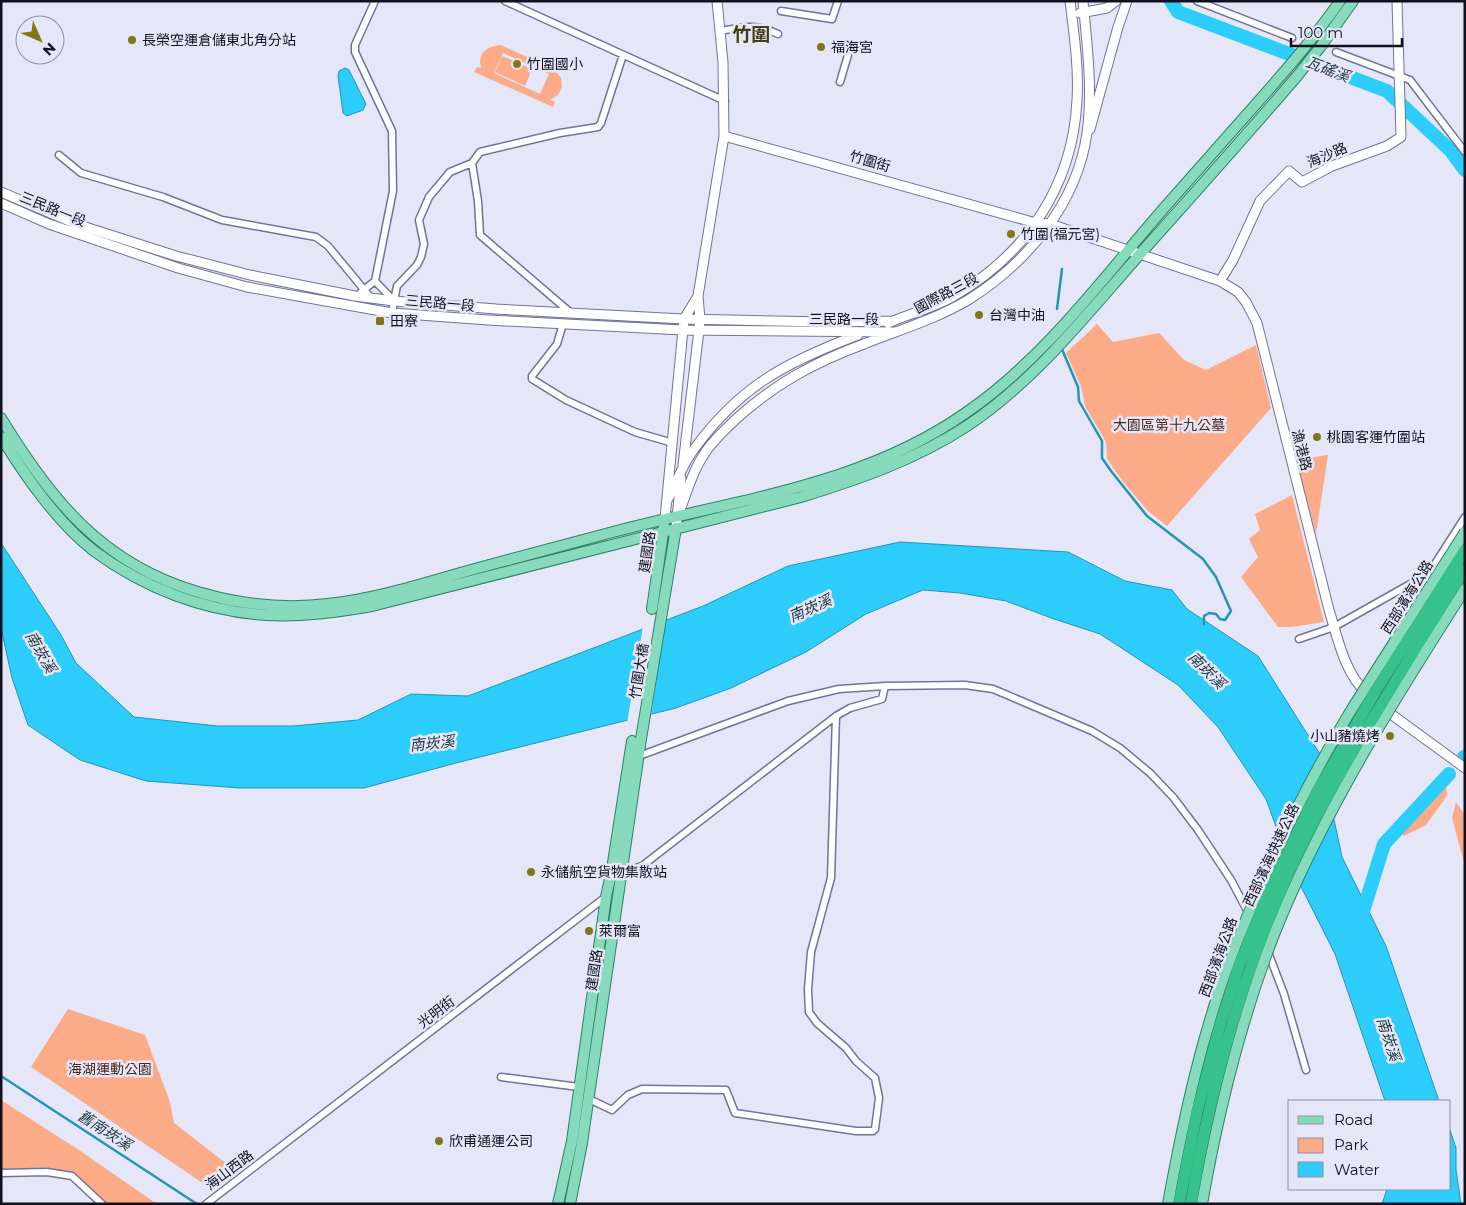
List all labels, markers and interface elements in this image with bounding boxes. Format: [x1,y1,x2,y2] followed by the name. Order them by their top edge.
[15,15,65,65] north arrow
[1291,15,1402,47] scale bar
[732,23,770,46] district label: 竹圍
[1298,23,1343,42] text: 100 m
[142,31,296,49] place label: 長榮空運倉儲東北角分站
[126,34,138,46] marker: 長榮空運倉儲東北角分站
[831,38,873,56] place label: 福海宮
[39,39,60,60] text: N
[815,41,827,53] marker: 福海宮
[1304,52,1354,87] water label: 瓦磘溪
[527,55,583,73] place label: 竹圍國小
[511,58,523,70] marker: 竹圍國小
[1304,139,1350,171] street label: 海沙路
[847,147,893,175] street label: 竹圍街
[17,188,89,230] street label: 三民路一段
[1021,225,1100,243] place label: 竹圍(福元宮)
[1005,228,1017,240] marker: 竹圍(福元宮)
[911,269,981,317] street label: 國際路三段
[404,291,476,315] street label: 三民路一段
[989,306,1045,324] place label: 台灣中油
[973,309,985,321] marker: 台灣中油
[809,310,879,328] street label: 三民路一段
[390,312,418,330] place label: 田寮
[374,315,386,327] marker: 田寮
[1113,416,1225,434] park label: 大園區第十九公墓
[1288,427,1316,473] street label: 漁港路
[1327,428,1425,446] place label: 桃園客運竹圍站
[1311,431,1323,443] marker: 桃園客運竹圍站
[635,530,659,574] street label: 建國路
[1377,557,1437,637] street label: 西部濱海公路
[786,589,836,626] water label: 南崁溪
[22,628,61,678] water label: 南崁溪
[626,642,652,700] street label: 竹圍大橋
[1184,647,1231,694] water label: 南崁溪
[1310,727,1380,745] place label: 小山豬燒烤
[1384,730,1396,742] marker: 小山豬燒烤
[409,731,457,755] water label: 南崁溪
[1239,800,1303,910] street label: 西部濱海快速公路
[541,863,667,881] place label: 永儲航空貨物集散站
[525,866,537,878] marker: 永儲航空貨物集散站
[1195,914,1241,1000] street label: 西部濱海公路
[599,922,641,940] place label: 萊爾富
[583,925,595,937] marker: 萊爾富
[582,948,606,992] street label: 建國路
[414,992,458,1032] street label: 光明街
[1373,1015,1406,1065] water label: 南崁溪
[68,1060,152,1078] park label: 海湖運動公園
[1288,1100,1451,1190] legend
[75,1106,137,1155] water label: 舊南崁溪
[1334,1110,1373,1129] text: Road
[449,1132,533,1150] place label: 欣甫通運公司
[433,1135,445,1147] marker: 欣甫通運公司
[1334,1135,1368,1154] text: Park
[201,1146,257,1194] street label: 海山西路
[1334,1160,1380,1179] text: Water

